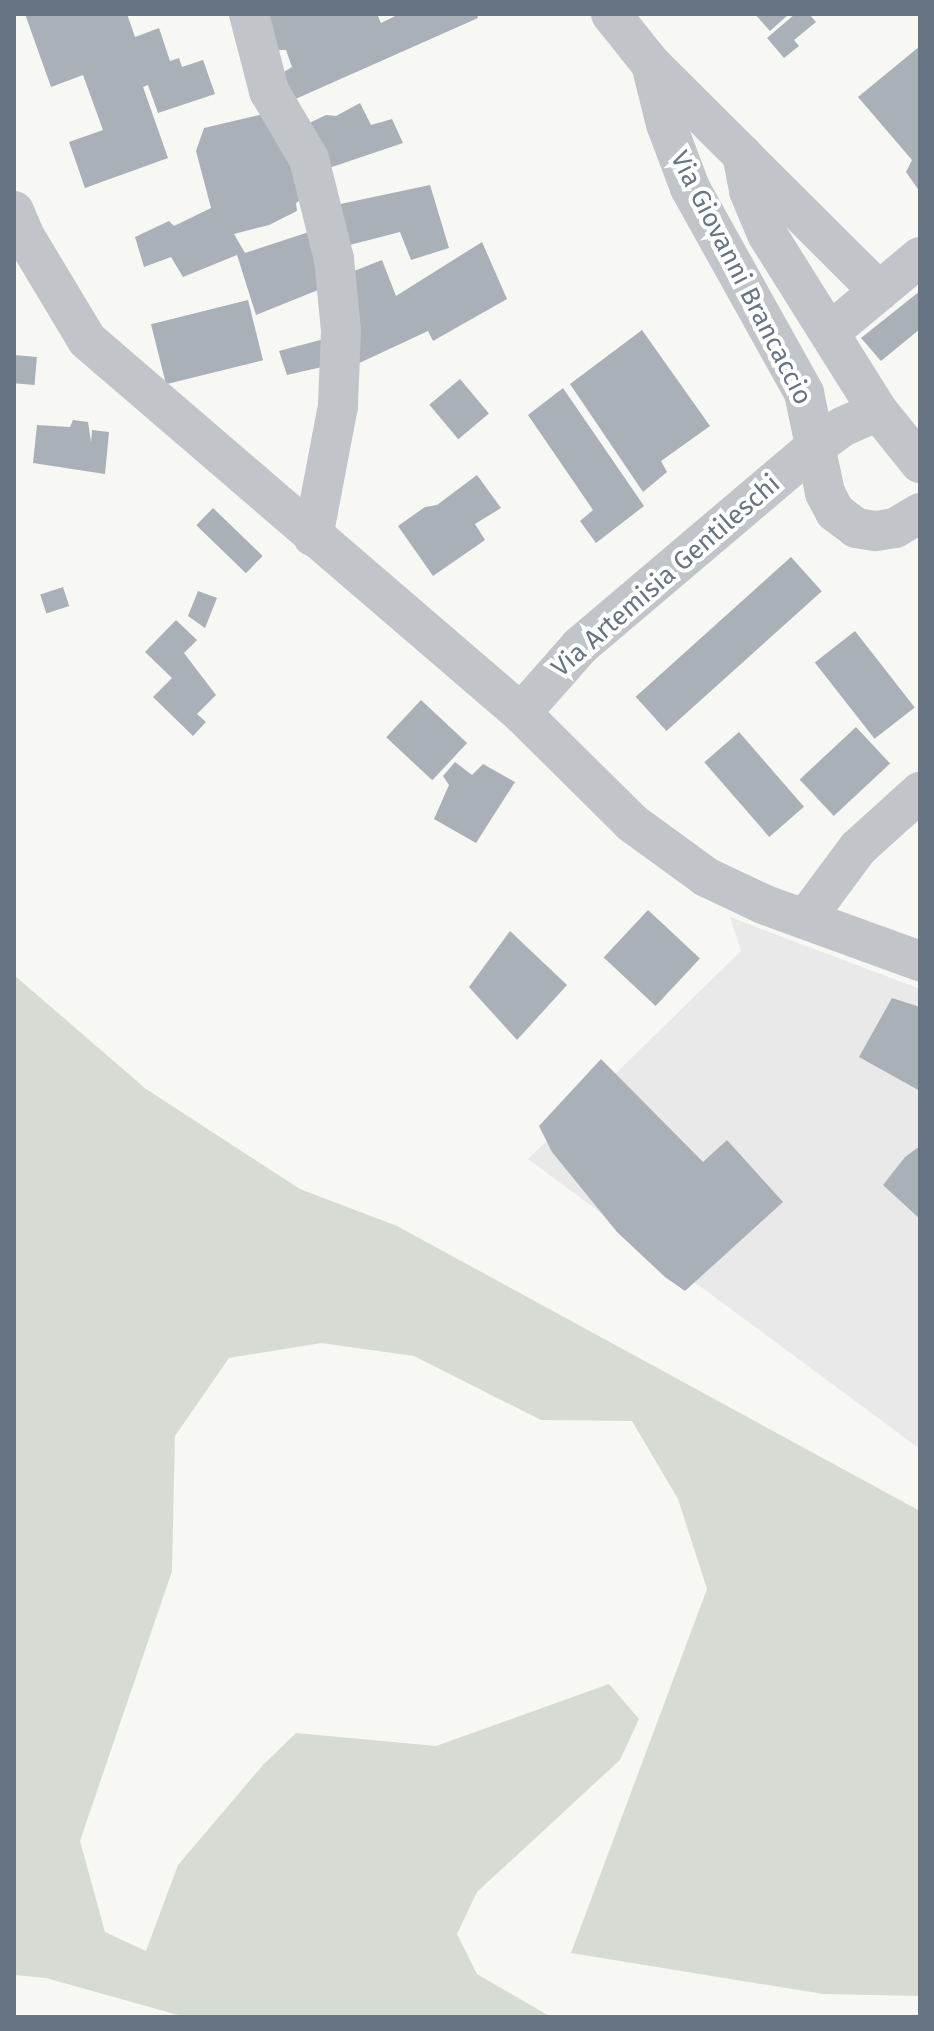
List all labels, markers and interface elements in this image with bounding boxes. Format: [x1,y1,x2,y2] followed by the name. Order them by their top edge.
[663,146,819,410] street label: Via Giovanni Brancaccio
[545,468,787,684] street label: Via Artemisia Gentileschi

